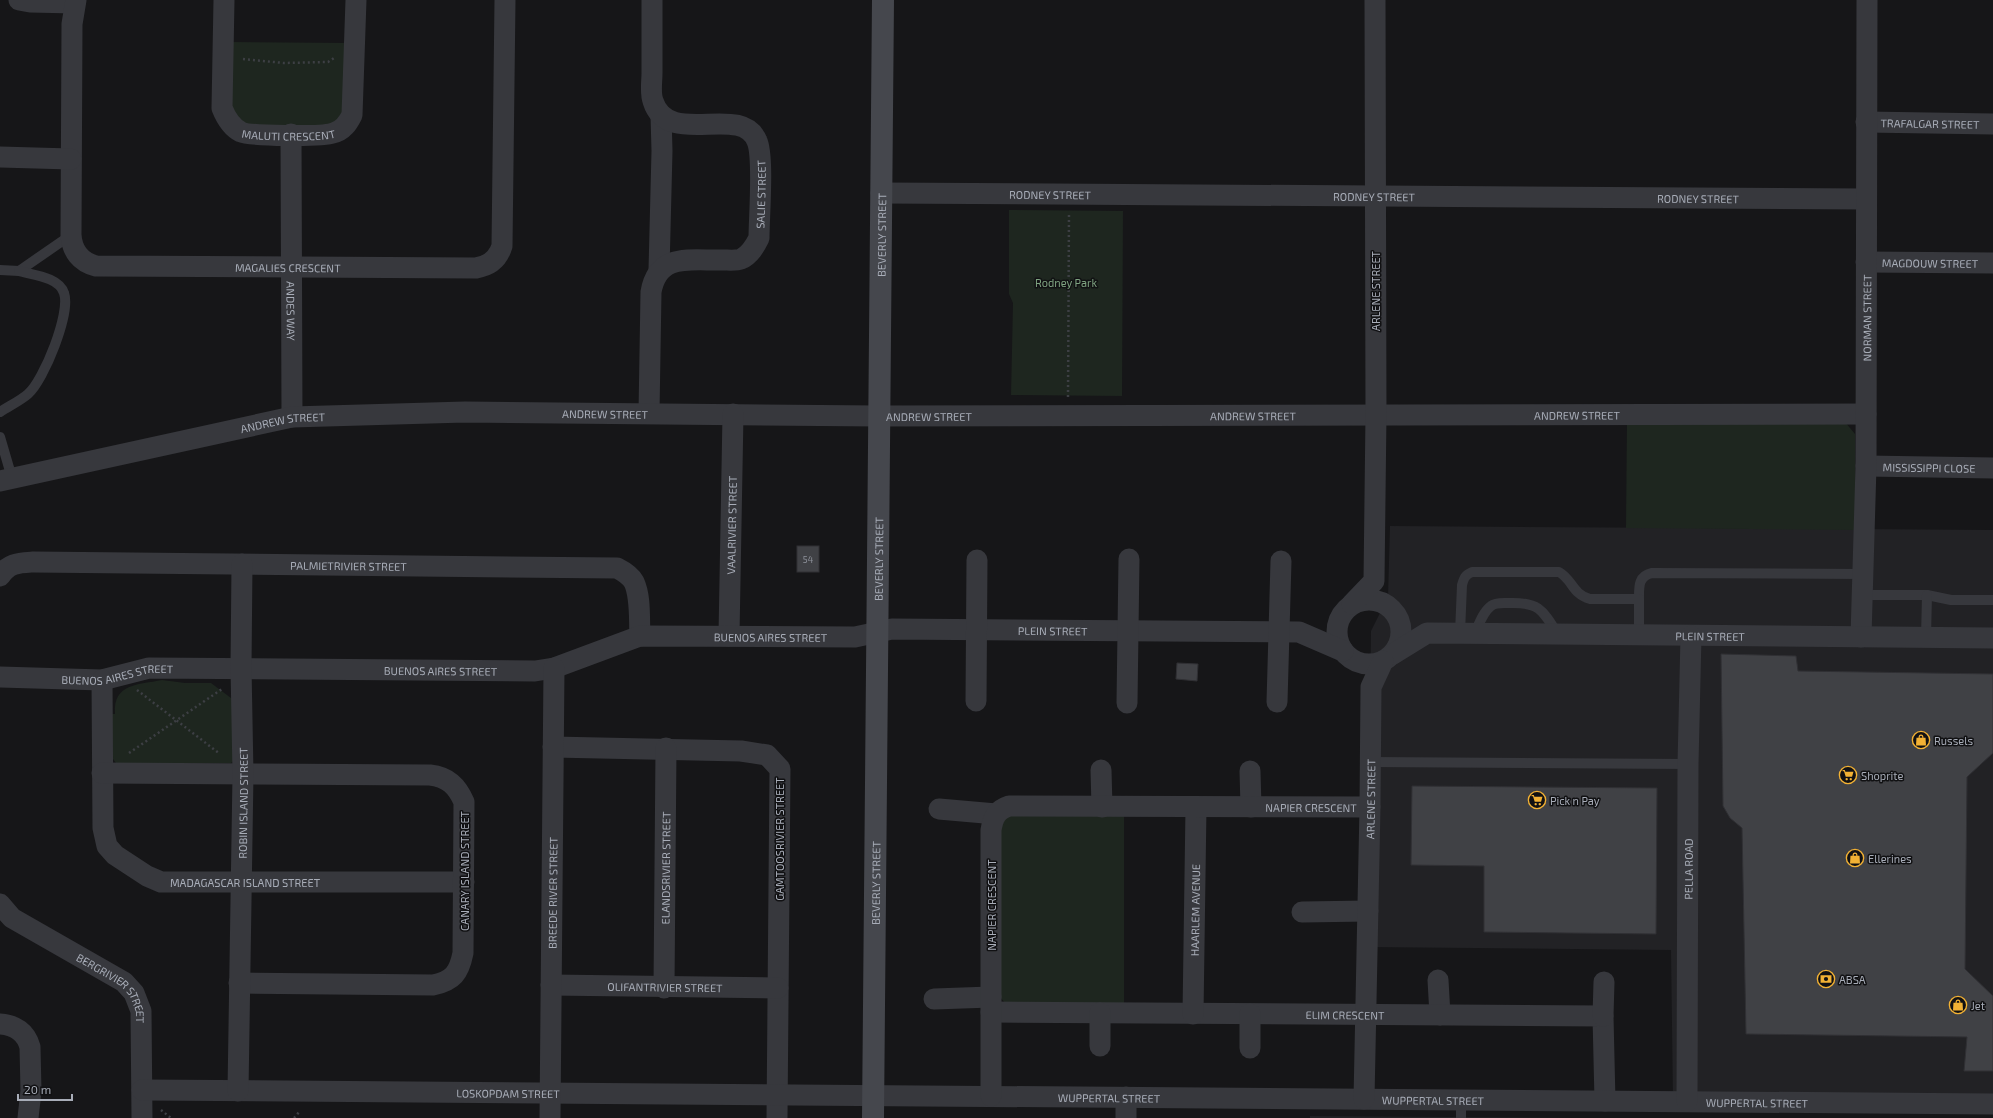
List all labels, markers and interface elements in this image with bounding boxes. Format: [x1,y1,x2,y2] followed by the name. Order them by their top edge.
[1880,116,1980,130] street label: TRAFALGAR STREET
[241,126,337,142] street label: MALUTI CRESCENT
[753,159,767,229] street label: SALIE STREET
[1009,187,1092,201] street label: RODNEY STREET
[1333,189,1416,203] street label: RODNEY STREET
[1657,191,1740,205] street label: RODNEY STREET
[874,192,888,277] street label: BEVERLY STREET
[1369,250,1382,331] street label: ARLENE STREET
[1882,256,1979,269] street label: MAGDOUW STREET
[235,260,341,274] street label: MAGALIES CRESCENT
[1860,274,1873,361] street label: NORMAN STREET
[1035,276,1097,289] park label: Rodney Park
[285,281,298,341] street label: ANDES WAY
[562,406,649,420] street label: ANDREW STREET
[1534,408,1620,421] street label: ANDREW STREET
[886,409,972,422] street label: ANDREW STREET
[1210,409,1296,422] street label: ANDREW STREET
[239,410,326,435] street label: ANDREW STREET
[1882,460,1976,474] street label: MISSISSIPPI CLOSE
[724,475,738,574] street label: VAALRIVIER STREET
[871,516,885,601] street label: BEVERLY STREET
[803,554,814,565] house number: 54
[290,558,407,572] street label: PALMIETRIVIER STREET
[1018,623,1088,637] street label: PLEIN STREET
[1675,629,1745,642] street label: PLEIN STREET
[714,630,828,643] street label: BUENOS AIRES STREET
[61,661,174,687] street label: BUENOS AIRES STREET
[384,663,498,677] street label: BUENOS AIRES STREET
[1911,730,1931,750] shop icon: Russels
[1934,734,1973,747] place label: Russels
[235,747,250,859] street label: ROBIN ISLAND STREET
[1363,758,1377,839] street label: ARLENE STREET
[1838,765,1858,785] supermarket icon: Shoprite
[1861,769,1904,782] place label: Shoprite
[773,777,786,901] street label: GAMTOOSRIVIER STREET
[1527,790,1547,810] supermarket icon: Pick n Pay
[1550,794,1600,807] place label: Pick n Pay
[1265,800,1357,813] street label: NAPIER CRESCENT
[458,810,471,931] street label: CANARY ISLAND STREET
[658,811,672,924] street label: ELANDSRIVIER STREET
[545,836,559,949] street label: BREEDE RIVER STREET
[1681,838,1694,900] street label: PELLA ROAD
[868,840,882,925] street label: BEVERLY STREET
[1845,848,1865,868] shop icon: Ellerines
[1868,852,1912,865] place label: Ellerines
[985,859,998,951] street label: NAPIER CRESCENT
[1187,864,1202,956] street label: HAARLEM AVENUE
[170,876,321,889] street label: MADAGASCAR ISLAND STREET
[75,950,148,1024] street label: BERGRIVIER STREET
[1816,969,1836,989] bank icon: ABSA
[1839,973,1866,986] place label: ABSA
[607,979,723,994] street label: OLIFANTRIVIER STREET
[1948,995,1968,1015] shop icon: Jet
[1971,999,1985,1012] place label: Jet
[1306,1008,1385,1021] street label: ELIM CRESCENT
[18,1076,72,1102] scale bar
[24,1082,51,1096] text: 20 m
[456,1086,560,1100] street label: LOSKOPDAM STREET
[1058,1090,1161,1104] street label: WUPPERTAL STREET
[1382,1093,1485,1107] street label: WUPPERTAL STREET
[1706,1095,1809,1109] street label: WUPPERTAL STREET

